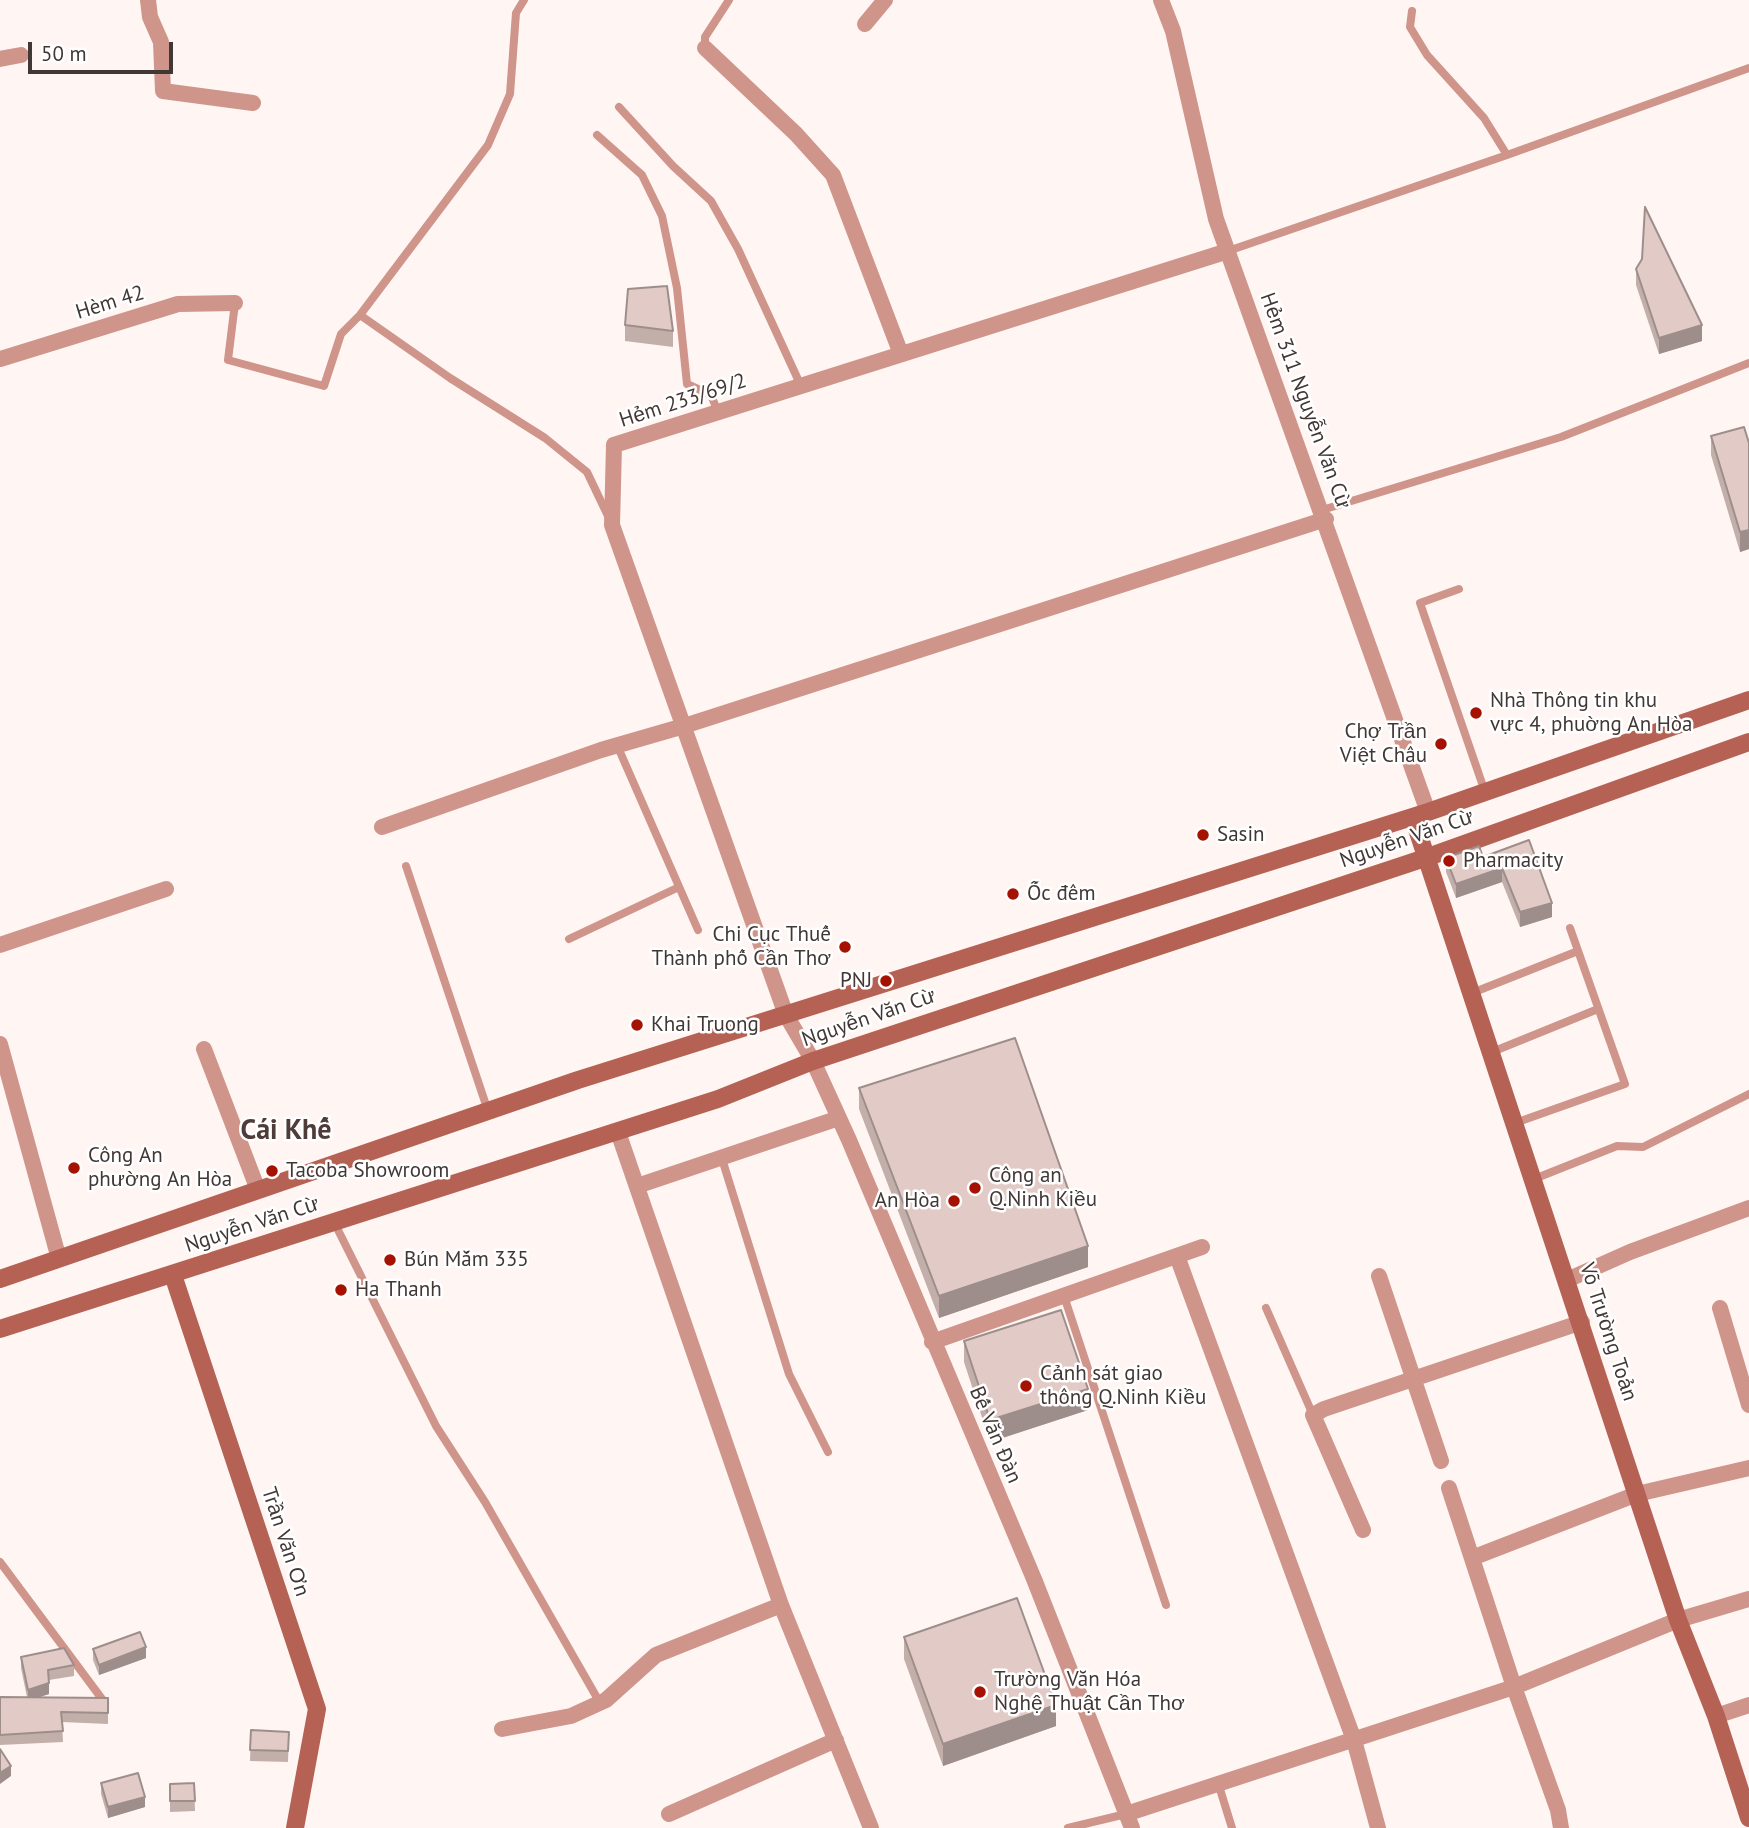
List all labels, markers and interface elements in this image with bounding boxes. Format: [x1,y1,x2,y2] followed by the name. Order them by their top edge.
[32,28,177,72] scale bar
[41,40,87,67] text: 50 m
[73,281,147,325] street label: Hèm 42
[1254,289,1356,513] street label: Hẻm 311 Nguyễn Văn Cừ
[616,369,750,433] street label: Hẻm 233/69/2
[1490,688,1693,738] place label: Nhà Thông tin khu vực 4, phuờng An Hòa
[1468,705,1484,721] marker: Nhà Thông tin khu vực 4, phuờng An Hòa
[1340,719,1427,769] place label: Chợ Trần Việt Châu
[1433,736,1449,752] marker: Chợ Trần Việt Châu
[1337,804,1477,874] street label: Nguyễn Văn Cừ
[1217,822,1265,848] place label: Sasin
[1195,827,1211,843] marker: Sasin
[1463,848,1563,874] place label: Pharmacity
[1441,853,1457,869] marker: Pharmacity
[1027,881,1096,907] place label: Ốc đêm
[1005,886,1021,902] marker: Ốc đêm
[651,922,831,972] place label: Chi Cục Thuế Thành phố Cần Thơ
[837,939,853,955] marker: Chi Cục Thuế Thành phố Cần Thơ
[840,968,872,994] place label: PNJ
[878,973,894,989] marker: PNJ
[799,983,939,1053] street label: Nguyễn Văn Cừ
[651,1012,759,1038] place label: Khai Truong
[629,1017,645,1033] marker: Khai Truong
[241,1114,331,1148] district label: Cái Khế
[88,1143,232,1193] place label: Công An phường An Hòa
[286,1158,449,1184] place label: Tacoba Showroom
[66,1160,82,1176] marker: Công An phường An Hòa
[264,1163,280,1179] marker: Tacoba Showroom
[989,1163,1097,1213] place label: Công an Q.Ninh Kiều
[967,1180,983,1196] marker: Công an Q.Ninh Kiều
[875,1188,940,1214] place label: An Hòa
[182,1191,322,1259] street label: Nguyễn Văn Cừ
[946,1193,962,1209] marker: An Hòa
[404,1247,529,1273] place label: Bún Mắm 335
[382,1252,398,1268] marker: Bún Mắm 335
[1574,1260,1642,1404] street label: Võ Trường Toản
[355,1277,442,1303] place label: Ha Thanh
[333,1282,349,1298] marker: Ha Thanh
[1040,1361,1206,1411] place label: Cảnh sát giao thông Q.Ninh Kiều
[1018,1378,1034,1394] marker: Cảnh sát giao thông Q.Ninh Kiều
[963,1383,1027,1487] street label: Bế Văn Đàn
[256,1484,314,1600] street label: Trần Văn Ơn
[994,1667,1185,1717] place label: Trường Văn Hóa Nghệ Thuật Cần Thơ
[972,1684,988,1700] marker: Trường Văn Hóa Nghệ Thuật Cần Thơ

